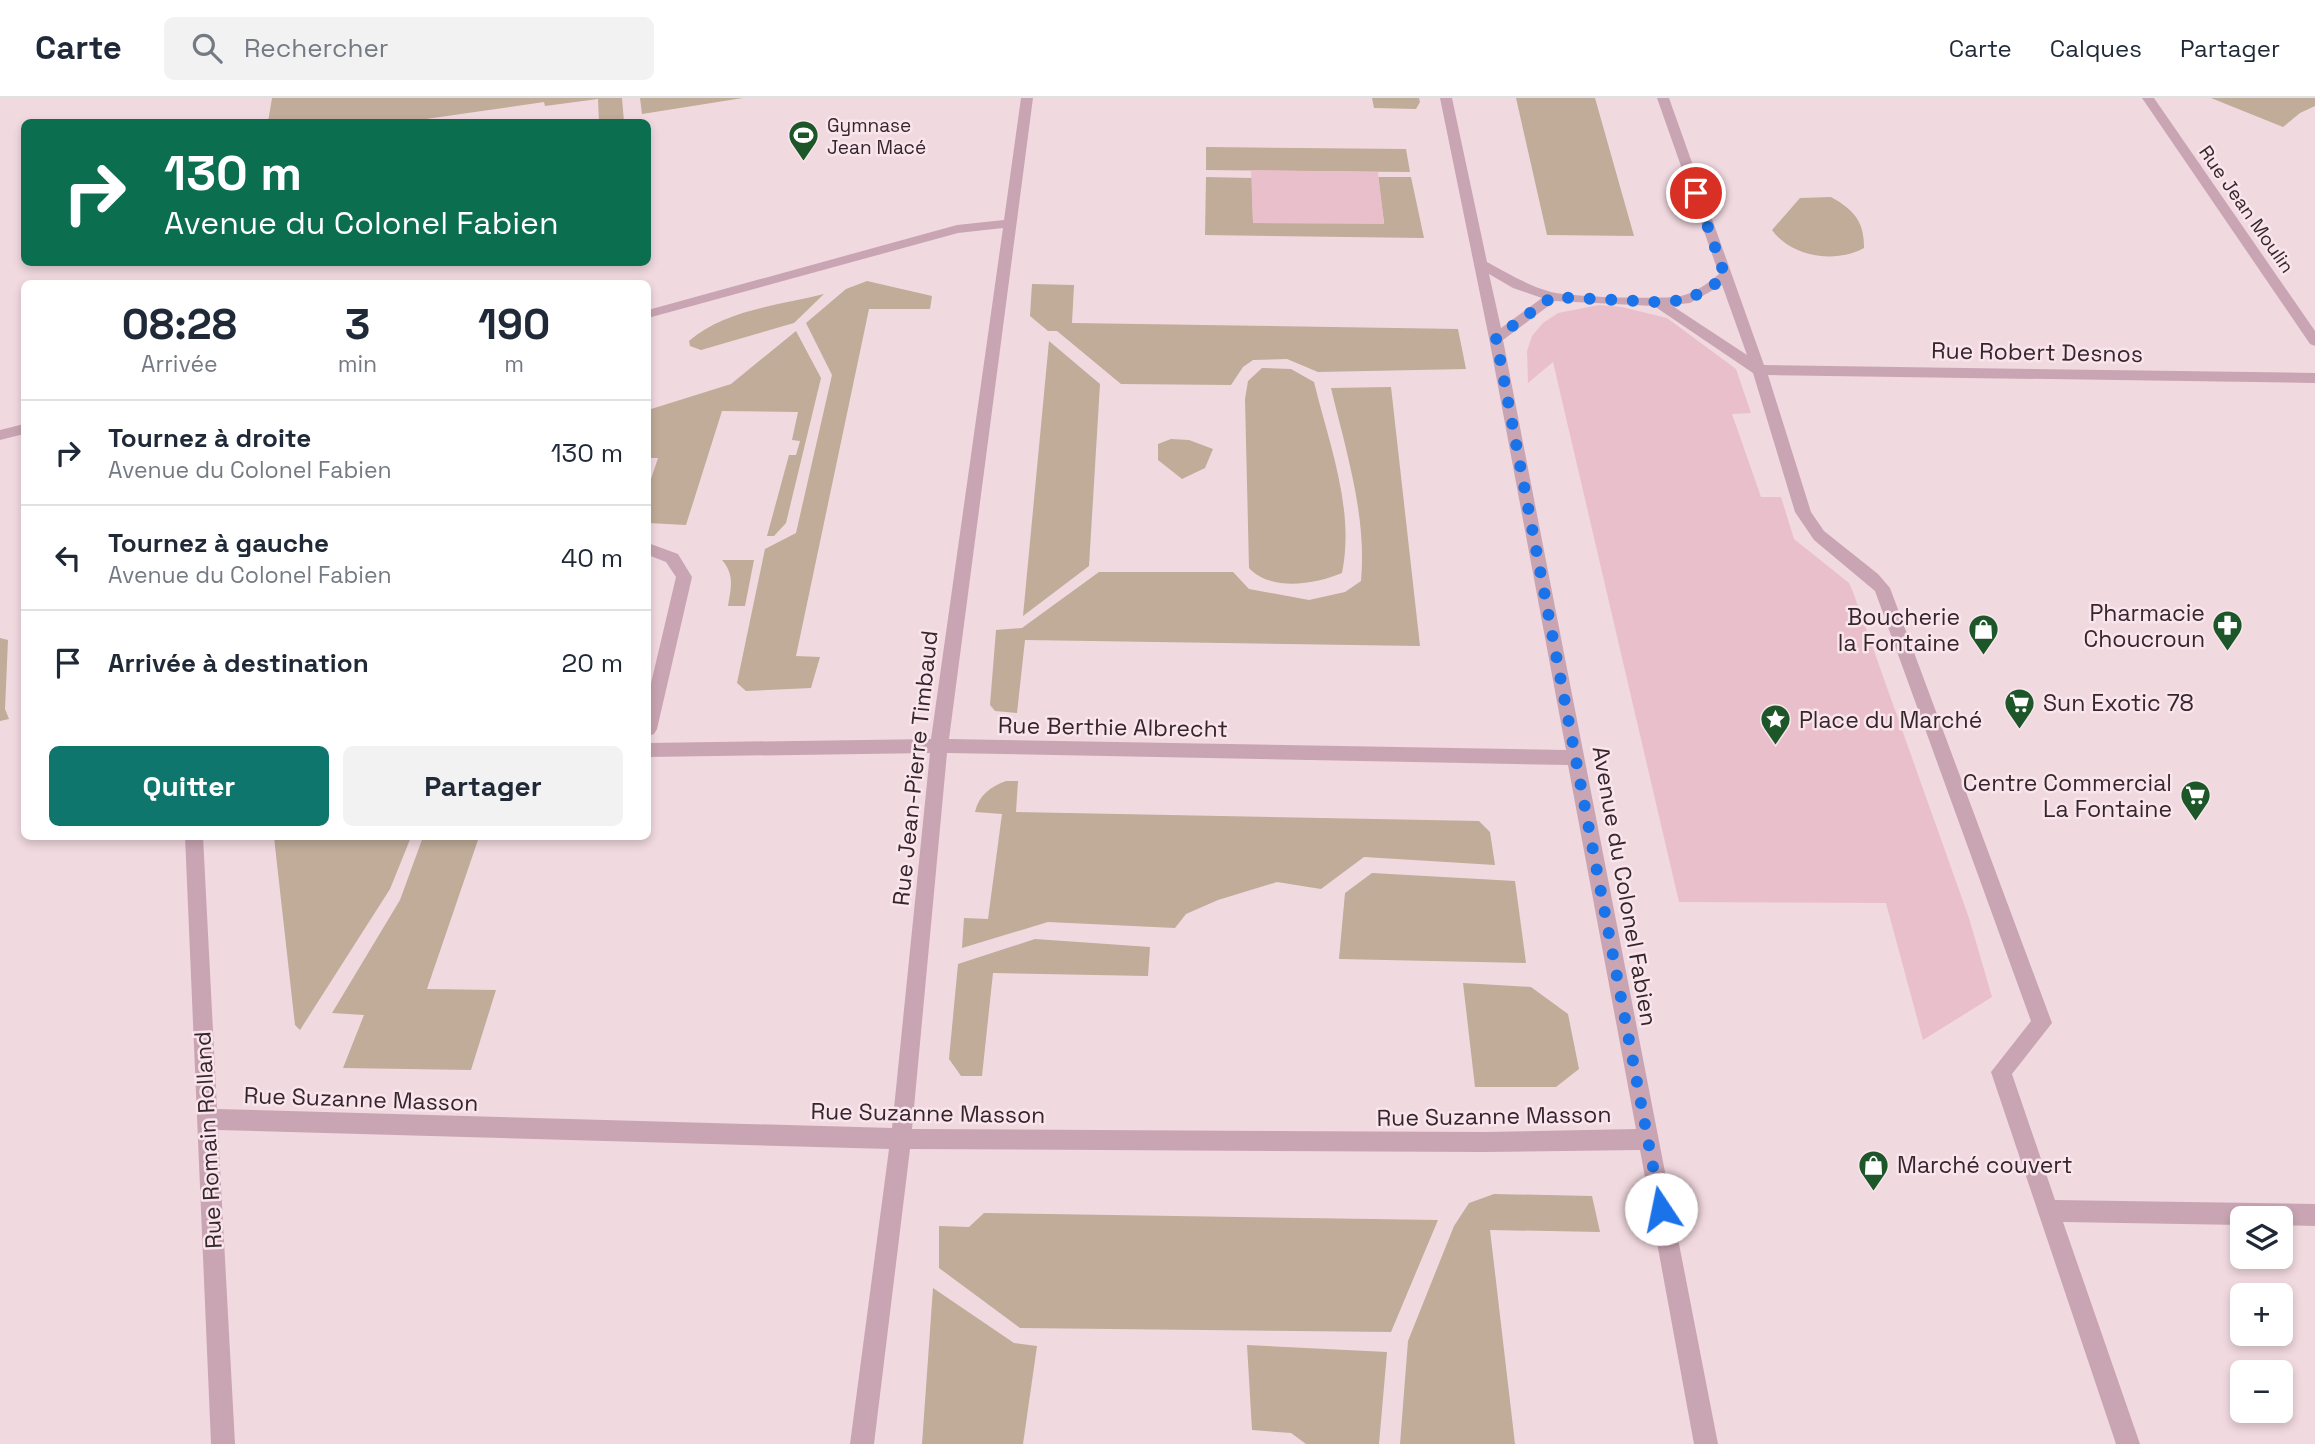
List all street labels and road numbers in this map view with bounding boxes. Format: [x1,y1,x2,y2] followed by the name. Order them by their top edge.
[2193,141,2300,278] street label: Rue Jean Moulin
[1931,335,2143,369] street label: Rue Robert Desnos
[886,629,944,907] street label: Rue Jean-Pierre Timbaud
[998,710,1228,744] street label: Rue Berthie Albrecht
[1586,744,1664,1028] street label: Avenue du Colonel Fabien
[187,1031,229,1249] street label: Rue Romain Rolland
[243,1080,479,1118] street label: Rue Suzanne Masson
[810,1096,1046,1130] street label: Rue Suzanne Masson
[1376,1099,1612,1133] street label: Rue Suzanne Masson

